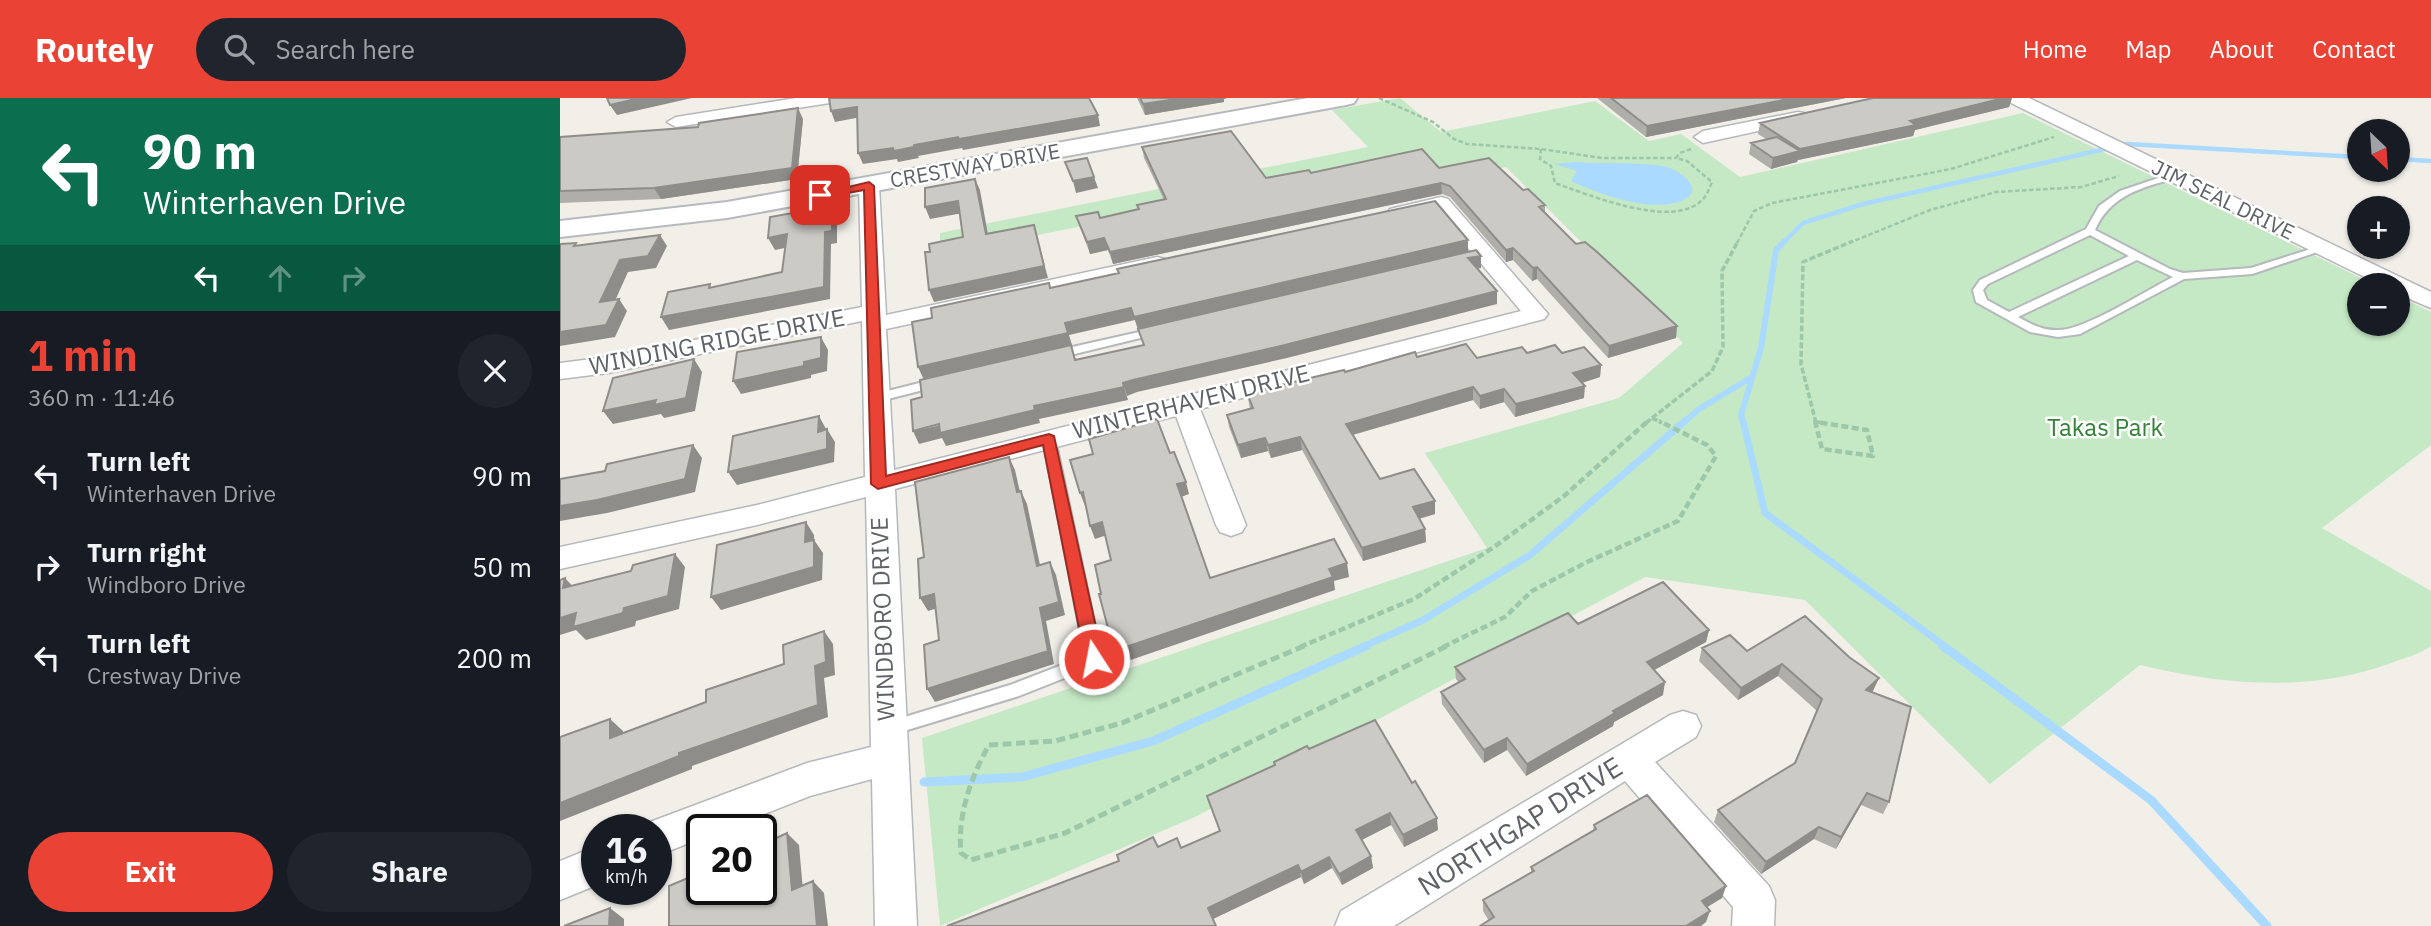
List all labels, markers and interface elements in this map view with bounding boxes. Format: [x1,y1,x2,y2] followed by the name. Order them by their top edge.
[196,18,686,81] search box
[35,28,154,71] text: Routely
[220,30,258,68] icon: search
[276,32,415,66] text: Search here
[2023,33,2087,65] text: Home
[2125,33,2171,65] text: Map
[2209,33,2274,65] text: About
[2312,33,2396,65] text: Contact
[143,119,257,182] text: 90 m
[2347,119,2410,182] north arrow
[2347,119,2410,336] map controls
[28,126,119,217] icon: left
[888,136,1062,194] street label: CRESTWAY DRIVE
[2147,152,2299,246] street label: JIM SEAL DRIVE
[790,165,850,225] pin
[801,176,839,214] icon: arrive
[143,181,406,223] text: Winterhaven Drive
[2347,196,2410,259] button: +
[188,259,226,297] icon: left
[261,259,299,297] icon: ahead
[334,259,372,297] icon: right
[2347,273,2410,336] button: −
[586,301,847,382] street label: WINDING RIDGE DRIVE
[28,328,138,383] text: 1 min
[458,334,532,408] button: close
[1069,356,1313,446] street label: WINTERHAVEN DRIVE
[28,382,175,412] text: 360 m · 11:46
[2047,411,2163,443] park label: Takas Park
[87,444,190,478] text: Turn left
[28,457,66,495] icon: left
[472,459,532,493] text: 90 m
[87,478,276,508] text: Winterhaven Drive
[862,516,902,722] street label: WINDBORO DRIVE
[87,535,206,569] text: Turn right
[28,548,66,586] icon: right
[472,550,532,584] text: 50 m
[87,569,246,599] text: Windboro Drive
[1057,622,1131,696] position arrow
[87,626,190,660] text: Turn left
[28,639,66,677] icon: left
[456,641,532,675] text: 200 m
[87,660,241,690] text: Crestway Drive
[1410,748,1629,904] street label: NORTHGAP DRIVE
[686,814,777,905] speed limit sign: 20
[605,827,648,873] text: 16
[28,832,273,912] button: Exit
[287,832,532,912] button: Share
[605,865,648,888] text: km/h

